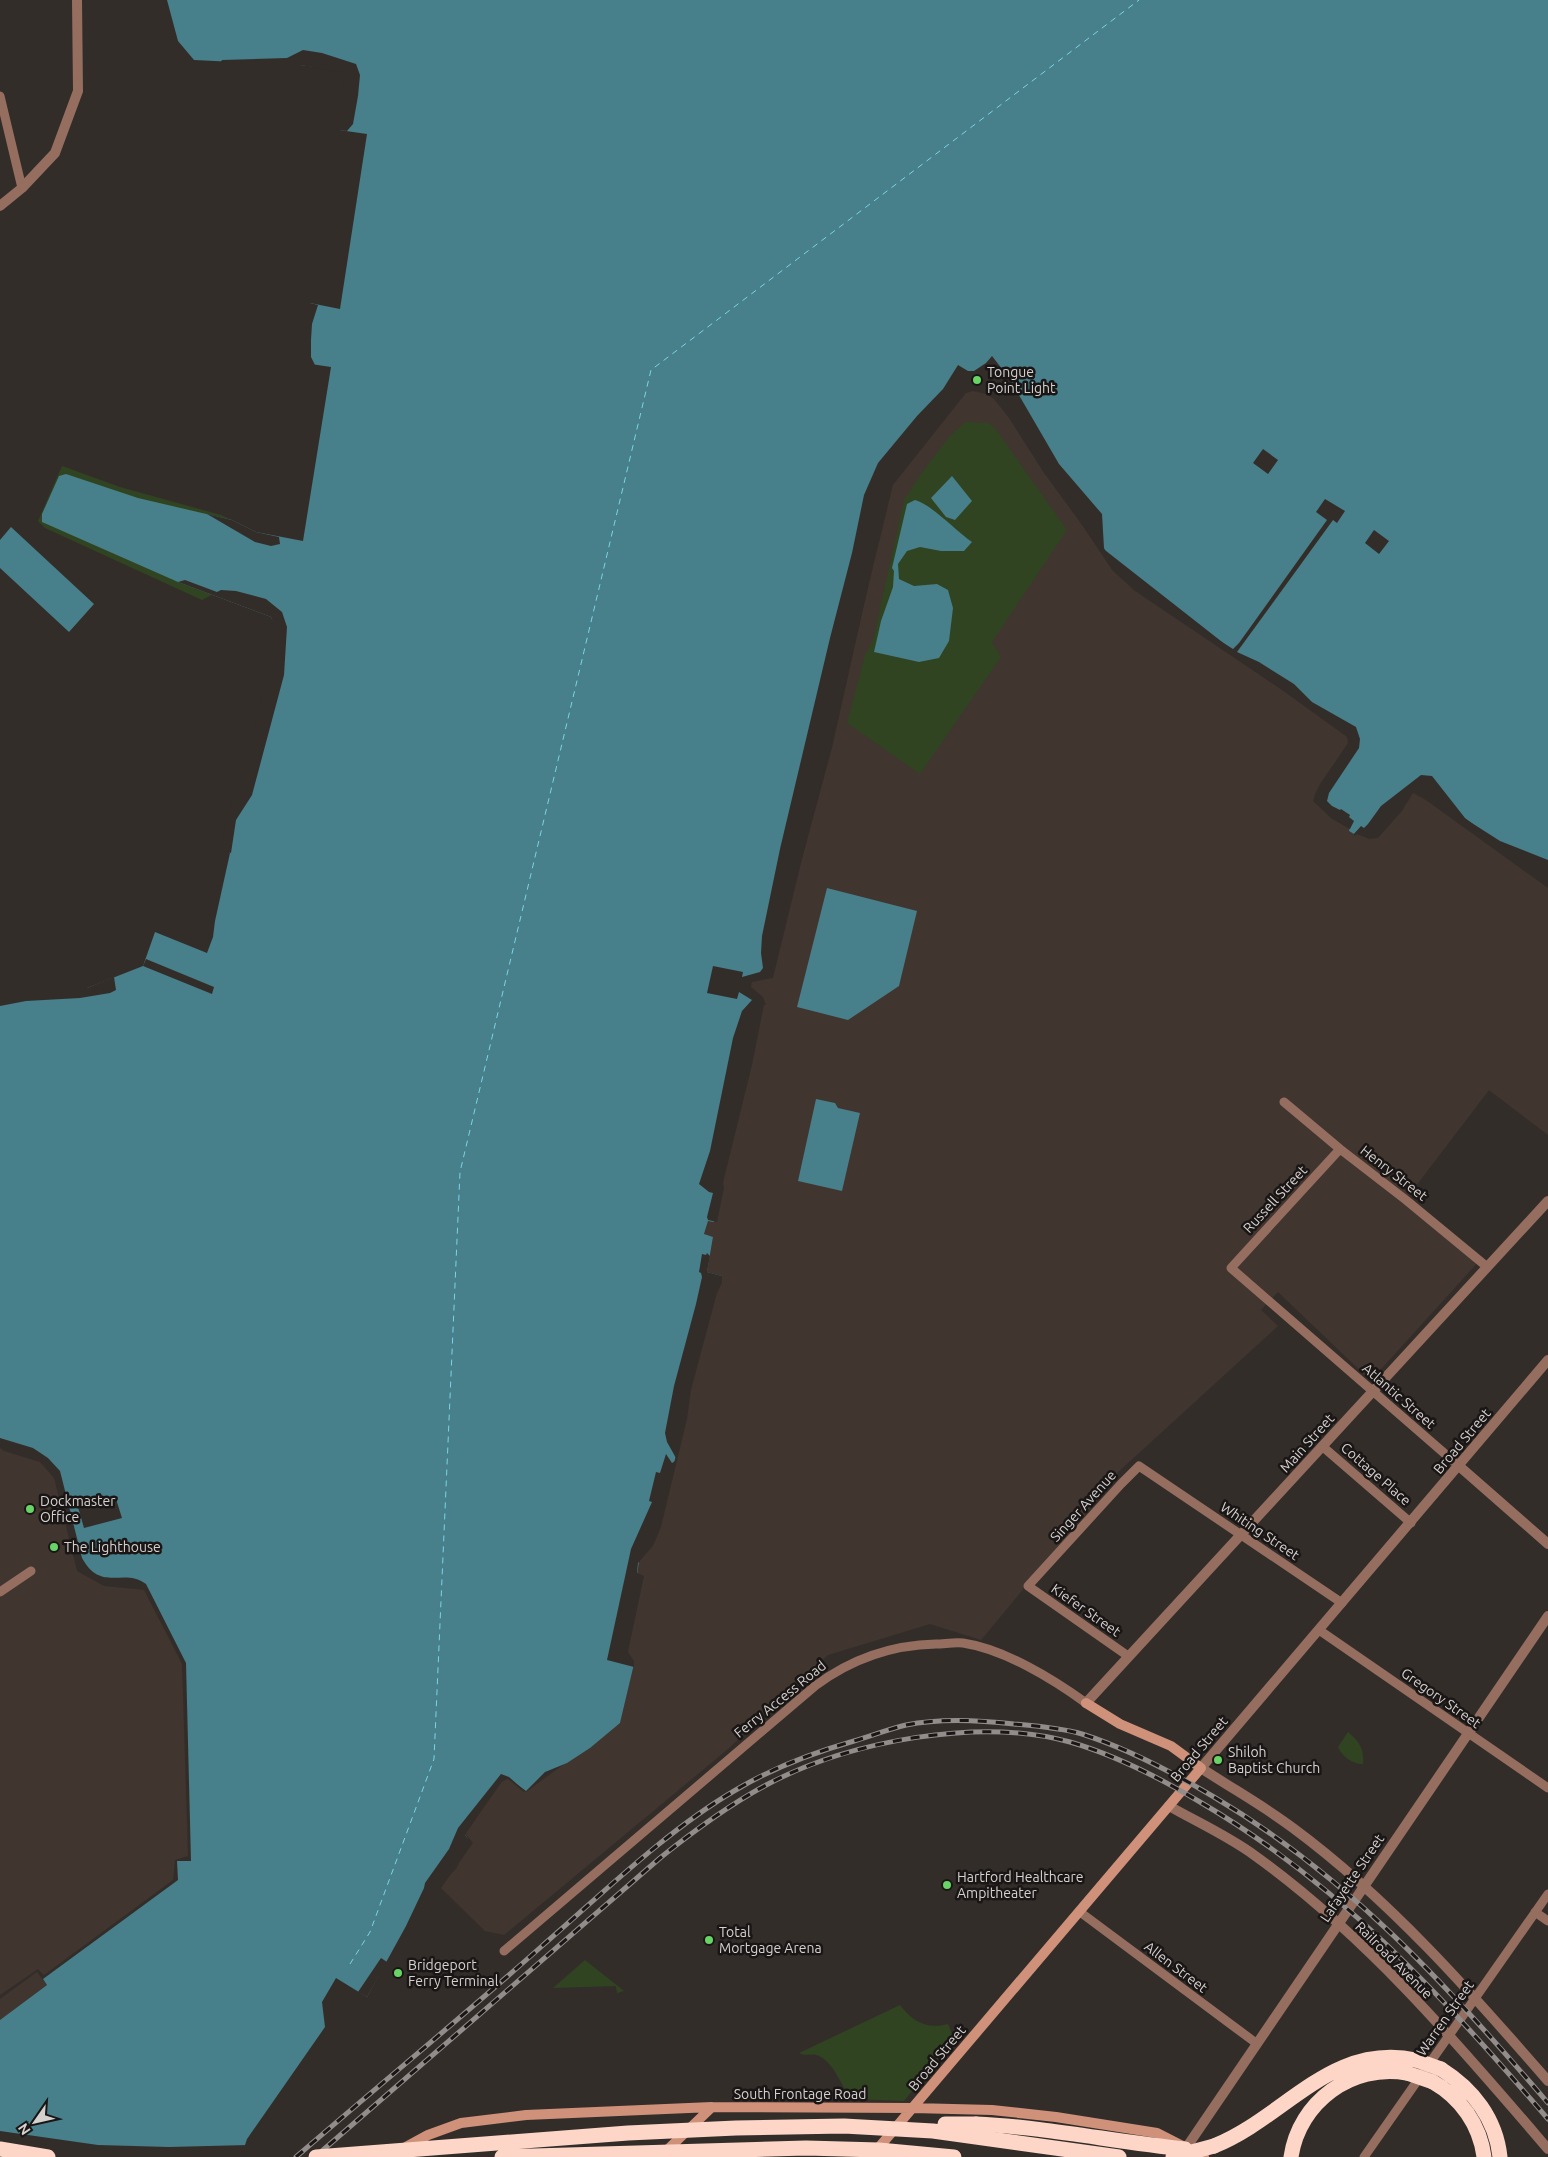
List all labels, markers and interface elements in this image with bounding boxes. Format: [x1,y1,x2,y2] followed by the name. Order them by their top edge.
[987,364,1056,396] place label: Tongue Point Light
[971,374,983,386] marker: Tongue Point Light
[1357,1142,1431,1204] street label: Henry Street
[1240,1162,1311,1236] street label: Russell Street
[1359,1360,1439,1432] street label: Atlantic Street
[1430,1405,1494,1477] street label: Broad Street
[1277,1410,1338,1476] street label: Main Street
[1338,1439,1414,1509] street label: Cottage Place
[1047,1467,1119,1545] street label: Singer Avenue
[40,1493,116,1525] place label: Dockmaster Office
[1218,1499,1303,1564] street label: Whiting Street
[24,1503,36,1515] marker: Dockmaster Office
[64,1539,161,1555] place label: The Lighthouse
[48,1541,60,1553] marker: The Lighthouse
[1048,1580,1124,1640] street label: Kiefer Street
[731,1657,829,1741] street label: Ferry Access Road
[1398,1665,1484,1732] street label: Gregory Street
[1167,1713,1231,1785] street label: Broad Street
[1228,1744,1320,1776] place label: Shiloh Baptist Church
[1212,1754,1224,1766] marker: Shiloh Baptist Church
[1317,1831,1388,1925] street label: Lafayette Street
[957,1869,1084,1901] place label: Hartford Healthcare Ampitheater
[941,1879,953,1891] marker: Hartford Healthcare Ampitheater
[1352,1918,1436,2002] street label: Railroad Avenue
[719,1924,822,1956] place label: Total Mortgage Arena
[703,1934,715,1946] marker: Total Mortgage Arena
[1141,1938,1211,1996] street label: Allen Street
[408,1957,499,1989] place label: Bridgeport Ferry Terminal
[392,1967,404,1979] marker: Bridgeport Ferry Terminal
[1413,1977,1477,2059] street label: Warren Street
[905,2022,969,2094] street label: Broad Street
[734,2086,866,2102] street label: South Frontage Road
[10,2097,60,2147] north arrow
[15,2120,34,2138] text: N

